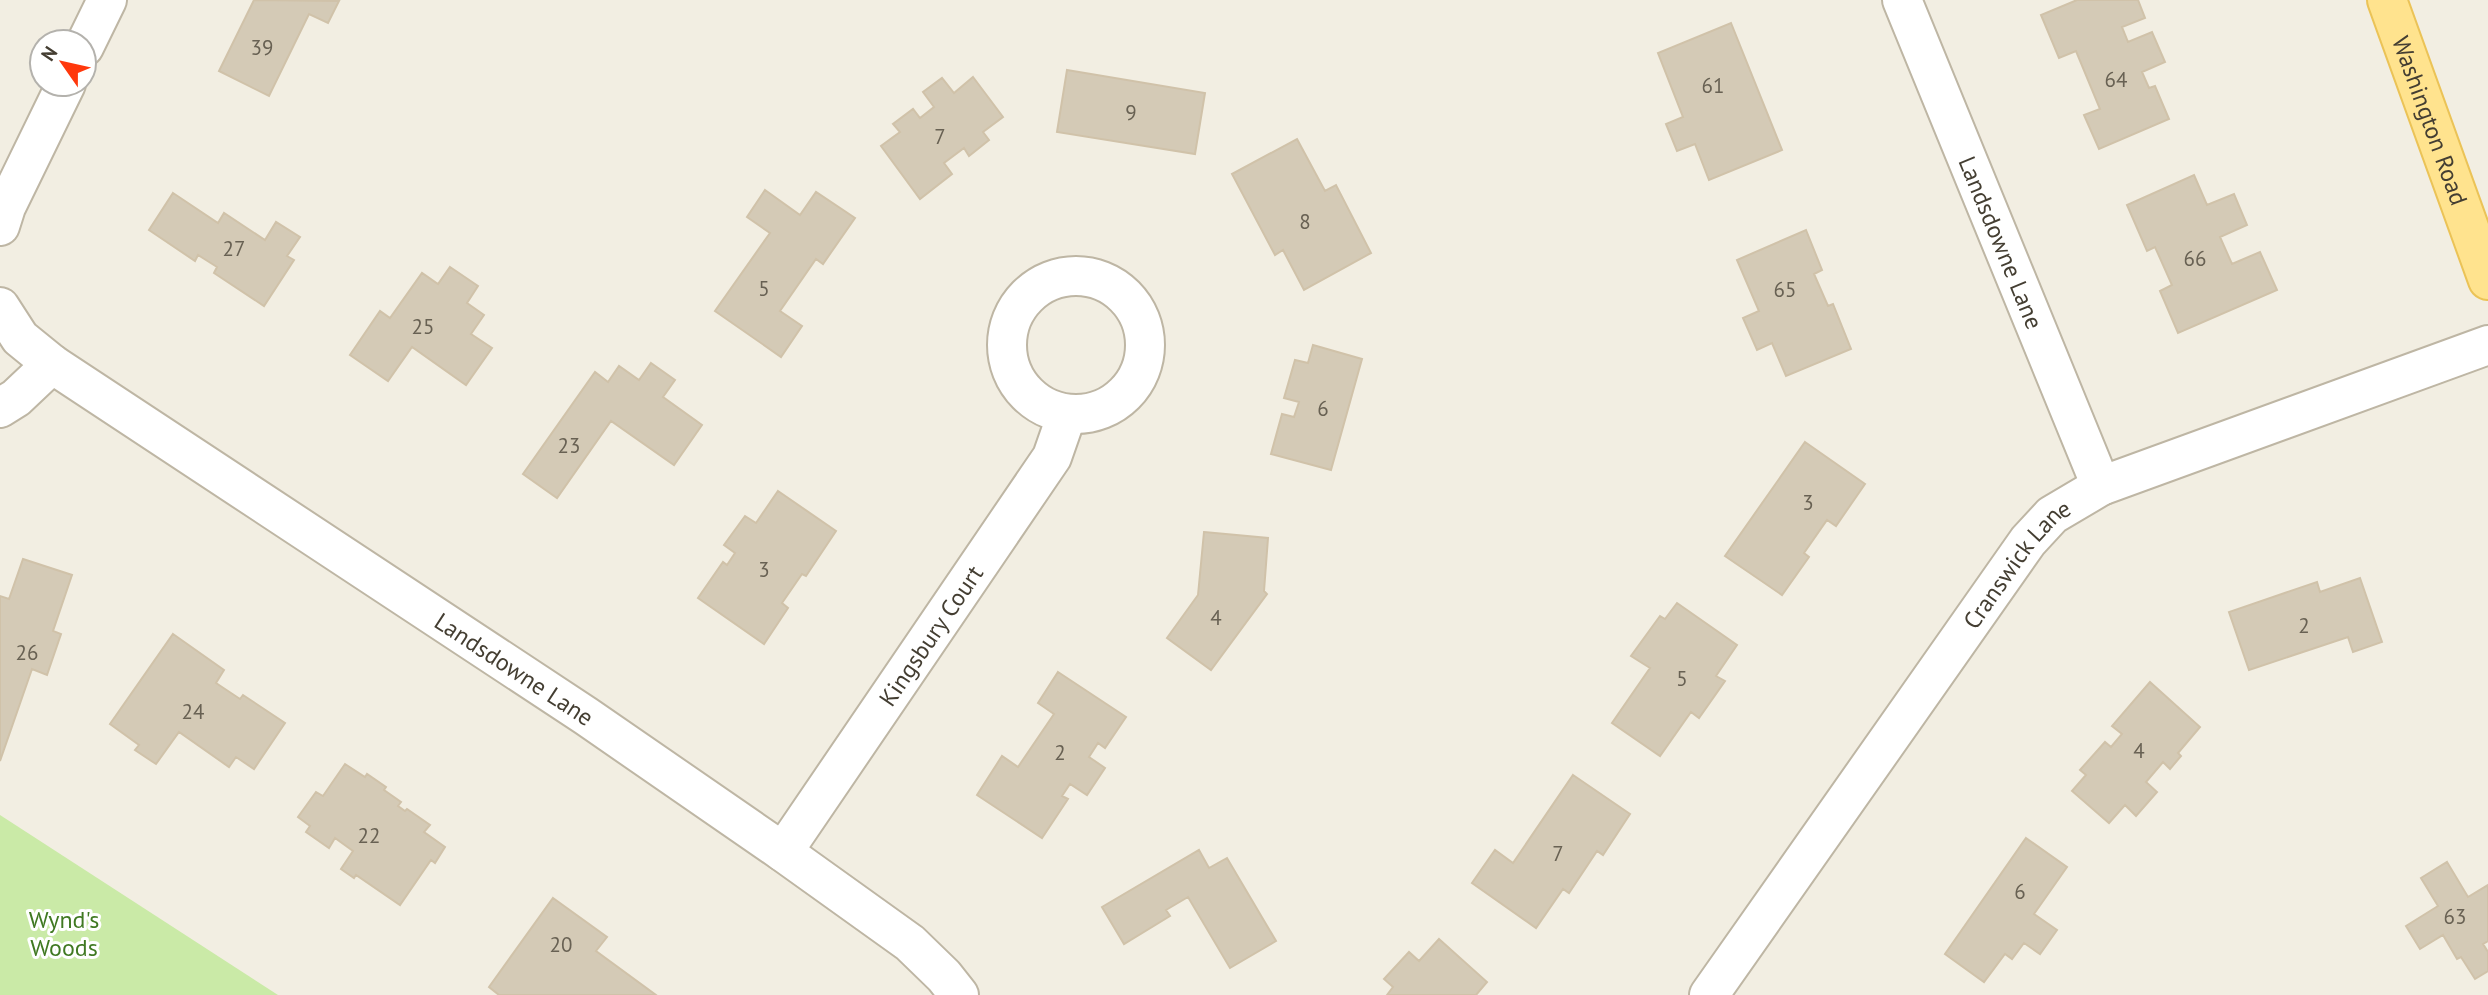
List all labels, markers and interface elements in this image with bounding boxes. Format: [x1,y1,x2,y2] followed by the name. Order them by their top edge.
[28,28,98,98] north arrow
[2386,32,2475,209] street label: Washington Road
[251,34,273,61] house number: 39
[35,42,62,65] text: N
[2105,66,2127,93] house number: 64
[1702,72,1724,99] house number: 61
[1125,99,1137,126] house number: 9
[934,123,946,150] house number: 7
[1952,151,2051,334] street label: Landsdowne Lane
[1299,208,1311,235] house number: 8
[223,235,245,262] house number: 27
[2184,245,2206,272] house number: 66
[758,275,770,302] house number: 5
[1774,276,1796,303] house number: 65
[412,313,434,340] house number: 25
[1317,395,1329,422] house number: 6
[558,432,580,459] house number: 23
[1802,489,1814,516] house number: 3
[1956,492,2076,635] street label: Cranswick Lane
[758,556,770,583] house number: 3
[872,559,989,712] street label: Kingsbury Court
[1210,604,1222,631] house number: 4
[429,605,600,732] street label: Landsdowne Lane
[2298,612,2310,639] house number: 2
[16,639,38,666] house number: 26
[1676,665,1688,692] house number: 5
[182,698,204,725] house number: 24
[2133,737,2145,764] house number: 4
[1054,739,1066,766] house number: 2
[358,822,380,849] house number: 22
[1552,840,1564,867] house number: 7
[2014,878,2026,905] house number: 6
[2444,903,2466,930] house number: 63
[29,904,99,963] park label: Wynd's Woods
[550,931,572,958] house number: 20

